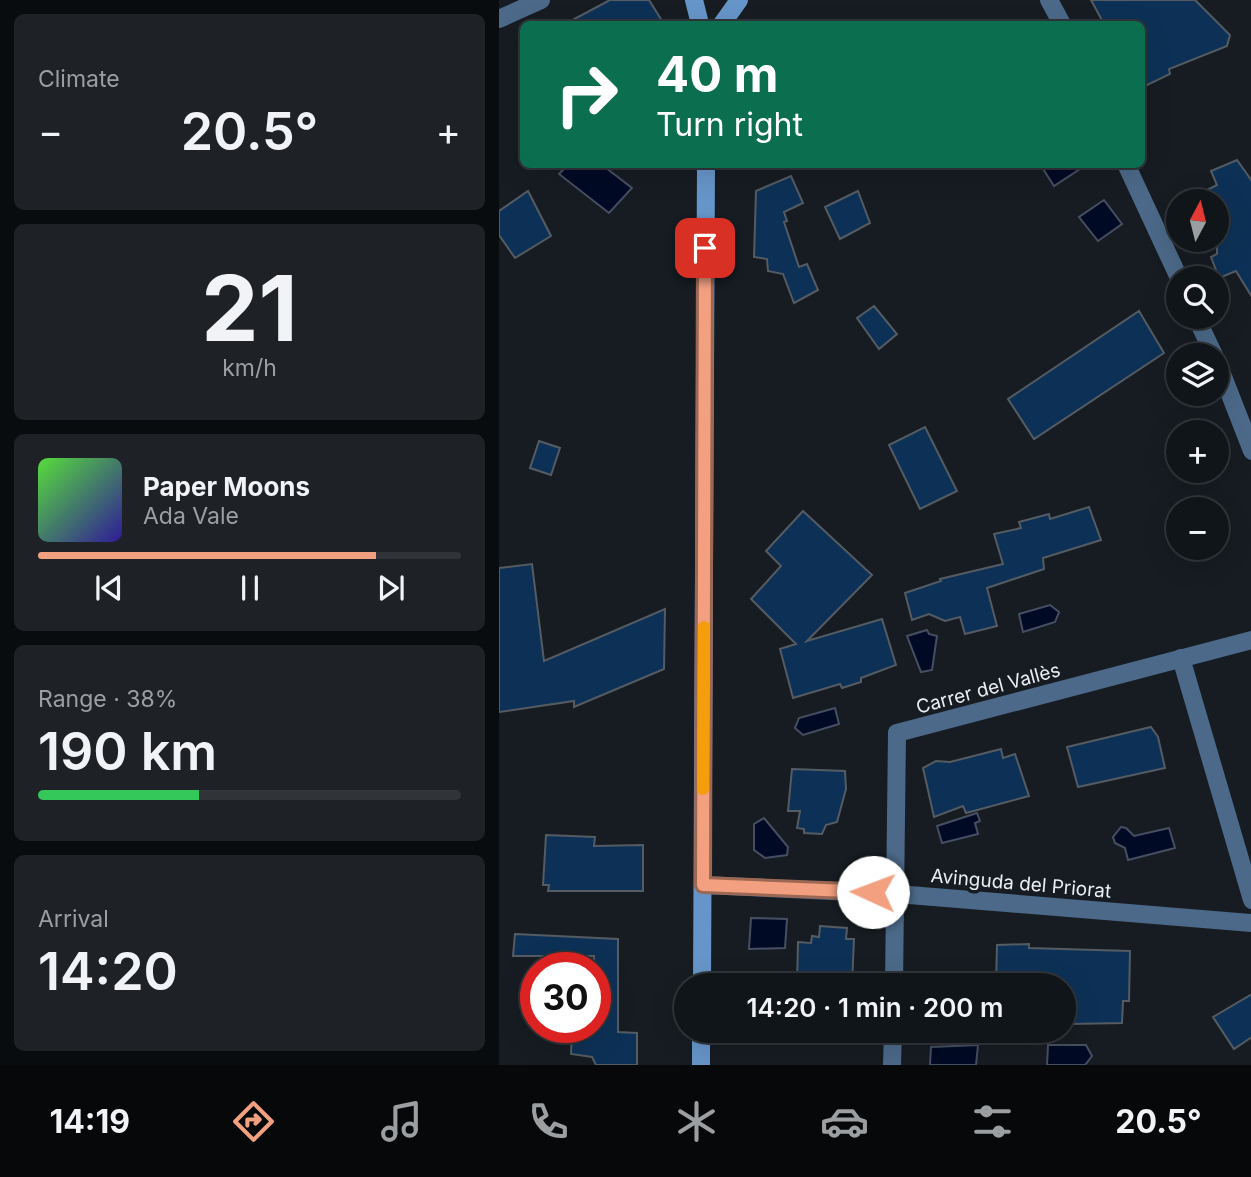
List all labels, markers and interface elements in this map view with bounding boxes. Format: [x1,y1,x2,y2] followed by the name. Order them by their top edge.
[656,45,779,104] text: 40 m
[541,49,632,140] icon: right
[38,65,120,93] text: Climate
[181,100,318,163] text: 20.5°
[656,105,803,144] text: Turn right
[38,108,63,154] text: −
[436,108,461,154] text: +
[1166,189,1229,252] north arrow
[1166,189,1229,560] map controls
[675,218,735,278] pin
[686,229,724,267] icon: arrive
[201,253,298,363] text: 21
[1166,266,1229,329] button: search
[1166,343,1229,406] button: layers
[222,354,277,382] text: km/h
[1166,420,1229,483] button: +
[143,471,310,502] text: Paper Moons
[1166,497,1229,560] button: −
[143,502,239,530] text: Ada Vale
[90,569,128,607] icon: previous
[231,569,269,607] icon: pause
[372,569,410,607] icon: next
[914,658,1063,719] street label: Carrer del Vallès
[38,685,177,713] text: Range · 38%
[38,720,217,783] text: 190 km
[836,855,910,929] position arrow
[930,864,1112,903] street label: Avinguda del Priorat
[38,905,109,933] text: Arrival
[38,940,178,1003] text: 14:20
[520,952,611,1043] speed limit sign: 30
[747,992,1003,1023] text: 14:20 · 1 min · 200 m
[229,1097,278,1146] icon: directions
[377,1097,426,1146] icon: music
[524,1097,573,1146] icon: phone
[672,1097,721,1146] icon: climate
[820,1097,869,1146] icon: car
[968,1097,1017,1146] icon: filters
[49,1102,130,1141] text: 14:19
[1115,1102,1202,1141] text: 20.5°

